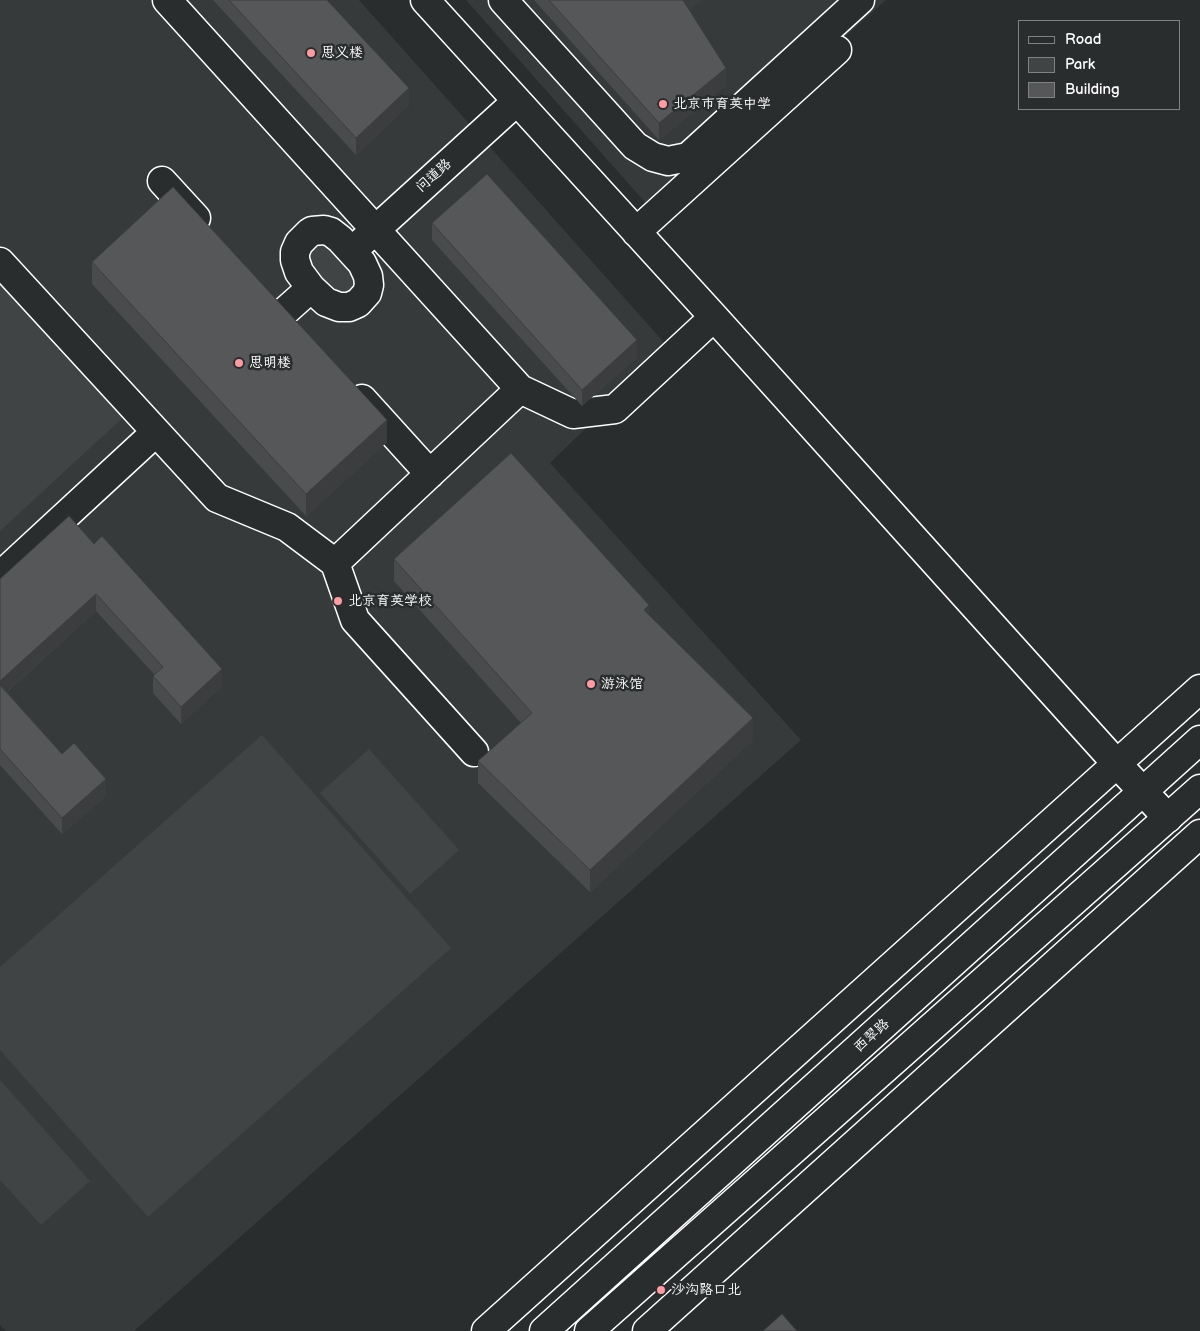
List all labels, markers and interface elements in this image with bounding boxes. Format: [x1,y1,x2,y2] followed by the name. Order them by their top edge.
[1018,20,1180,110] legend
[1065,30,1101,49] text: Road
[321,45,363,61] place label: 思义楼
[305,47,317,59] marker: 思义楼
[1065,55,1095,74] text: Park
[1065,80,1120,99] text: Building
[673,96,771,112] place label: 北京市育英中学
[657,98,669,110] marker: 北京市育英中学
[413,156,455,196] street label: 问道路
[249,355,291,371] place label: 思明楼
[233,357,245,369] marker: 思明楼
[348,593,432,609] place label: 北京育英学校
[332,595,344,607] marker: 北京育英学校
[601,676,643,692] place label: 游泳馆
[585,678,597,690] marker: 游泳馆
[851,1016,893,1056] street label: 西翠路
[671,1282,741,1298] place label: 沙沟路口北
[655,1284,667,1296] marker: 沙沟路口北

